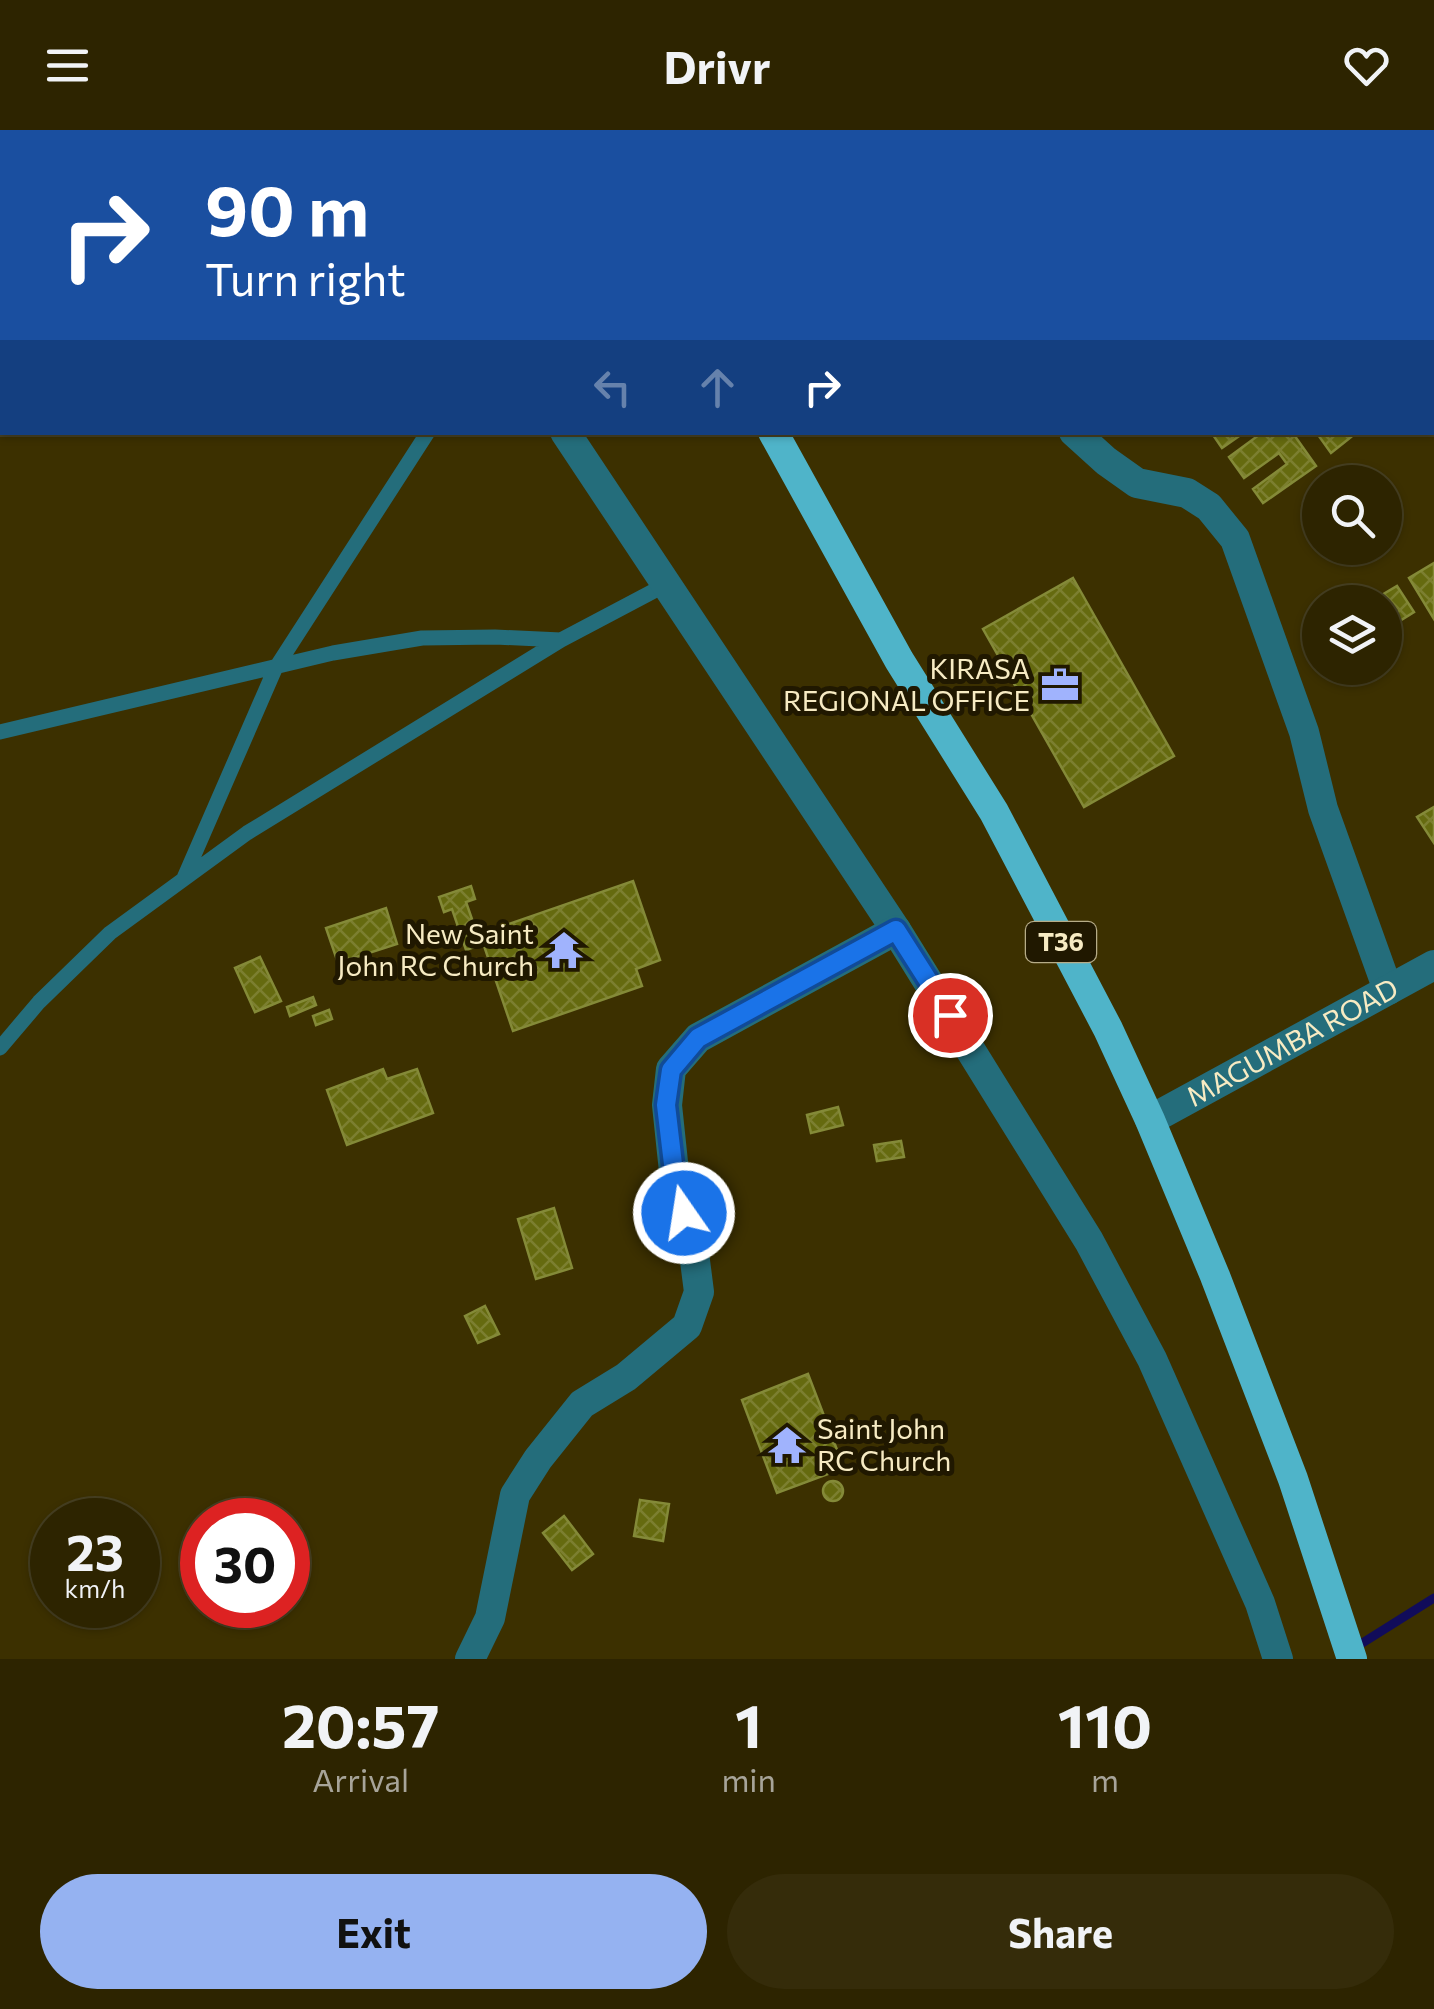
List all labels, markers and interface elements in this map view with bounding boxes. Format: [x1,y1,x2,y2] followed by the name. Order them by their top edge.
[40,38,95,93] icon: menu
[663,38,771,93] text: Drivr
[1339,38,1394,93] icon: heart
[205,165,369,250] text: 90 m
[40,170,170,300] icon: right
[205,250,406,305] text: Turn right
[585,360,640,415] icon: left
[690,360,745,415] icon: ahead
[795,360,850,415] icon: right
[1302,465,1402,685] map controls
[1302,465,1402,565] button: search
[1302,585,1402,685] button: layers
[783,651,1030,717] place label: KIRASA REGIONAL OFFICE
[1039,664,1081,706] office icon: KIRASA REGIONAL OFFICE
[337,916,534,982] place label: New Saint John RC Church
[1026,922,1096,962] road number: T36
[543,929,585,971] temple icon: New Saint John RC Church
[1180,970,1403,1113] street label: MAGUMBA ROAD
[908,973,993,1058] pin
[923,988,978,1043] icon: arrive
[632,1161,736,1265] position arrow
[817,1411,951,1477] place label: Saint John RC Church
[766,1424,808,1466] temple icon: Saint John RC Church
[180,1498,310,1628] speed limit sign: 30
[66,1520,124,1581] text: 23
[65,1573,125,1603] text: km/h
[282,1687,439,1760] text: 20:57
[735,1687,762,1760] text: 1
[1058,1687,1152,1760] text: 110
[312,1759,409,1799] text: Arrival
[721,1759,776,1799] text: min
[1091,1759,1119,1799] text: m
[40,1874,707,1989] button: Exit
[727,1874,1394,1989] button: Share

